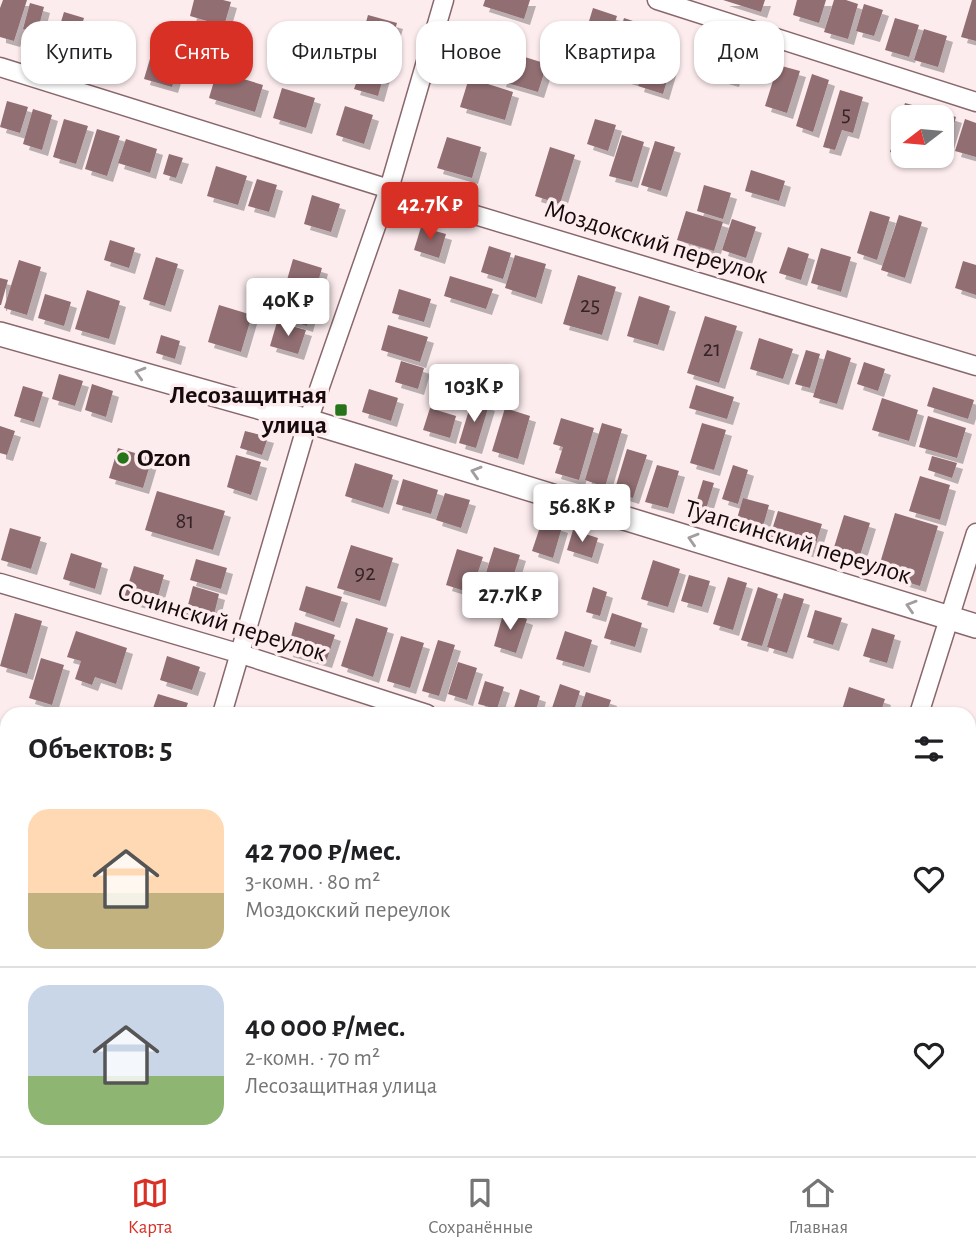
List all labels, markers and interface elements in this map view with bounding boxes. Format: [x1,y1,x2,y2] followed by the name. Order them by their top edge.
[21,21,136,84] chip: Купить
[150,21,253,84] chip: Снять
[267,21,402,84] chip: Фильтры
[416,21,526,84] chip: Новое
[540,21,680,84] chip: Квартира
[694,21,784,84] chip: Дом
[841,103,851,126] house number: 5
[891,105,954,168] north arrow
[891,105,954,168] map controls
[365,182,495,242] pin: 42.7K ₽
[397,193,463,216] text: 42.7K ₽
[541,196,771,288] street label: Моздокский переулок
[239,278,337,338] pin: 40K ₽
[262,289,314,312] text: 40K ₽
[580,294,600,317] house number: 25
[703,338,721,361] house number: 21
[417,364,531,424] pin: 103K ₽
[134,367,146,382] one-way arrow
[445,375,503,398] text: 103K ₽
[170,382,327,438] place label: Лесозащитная улица
[333,402,349,418] marker: Лесозащитная улица
[137,445,191,471] place label: Ozon
[115,450,131,466] marker: Ozon
[470,466,482,481] one-way arrow
[517,484,647,544] pin: 56.8K ₽
[549,495,615,518] text: 56.8K ₽
[682,495,914,589] street label: Туапсинский переулок
[176,510,194,533] house number: 81
[688,533,700,548] one-way arrow
[354,562,376,585] house number: 92
[445,572,575,632] pin: 27.7K ₽
[114,578,330,666] street label: Сочинский переулок
[478,583,542,606] text: 27.7K ₽
[905,600,918,614] one-way arrow
[910,730,948,768] icon: filters
[28,734,172,764] text: Объектов: 5
[245,836,401,866] text: 42 700 ₽/мес.
[84,837,168,921] icon: home
[910,860,948,898] icon: heart
[245,871,380,894] text: 3-комн. · 80 m²
[245,899,450,922] text: Моздокский переулок
[245,1012,406,1042] text: 40 000 ₽/мес.
[84,1013,168,1097] icon: home
[910,1036,948,1074] icon: heart
[245,1047,380,1070] text: 2-комн. · 70 m²
[245,1075,437,1098] text: Лесозащитная улица
[128,1174,172,1239] tab: Карта
[428,1174,533,1239] tab: Сохранённые
[789,1174,848,1239] tab: Главная

